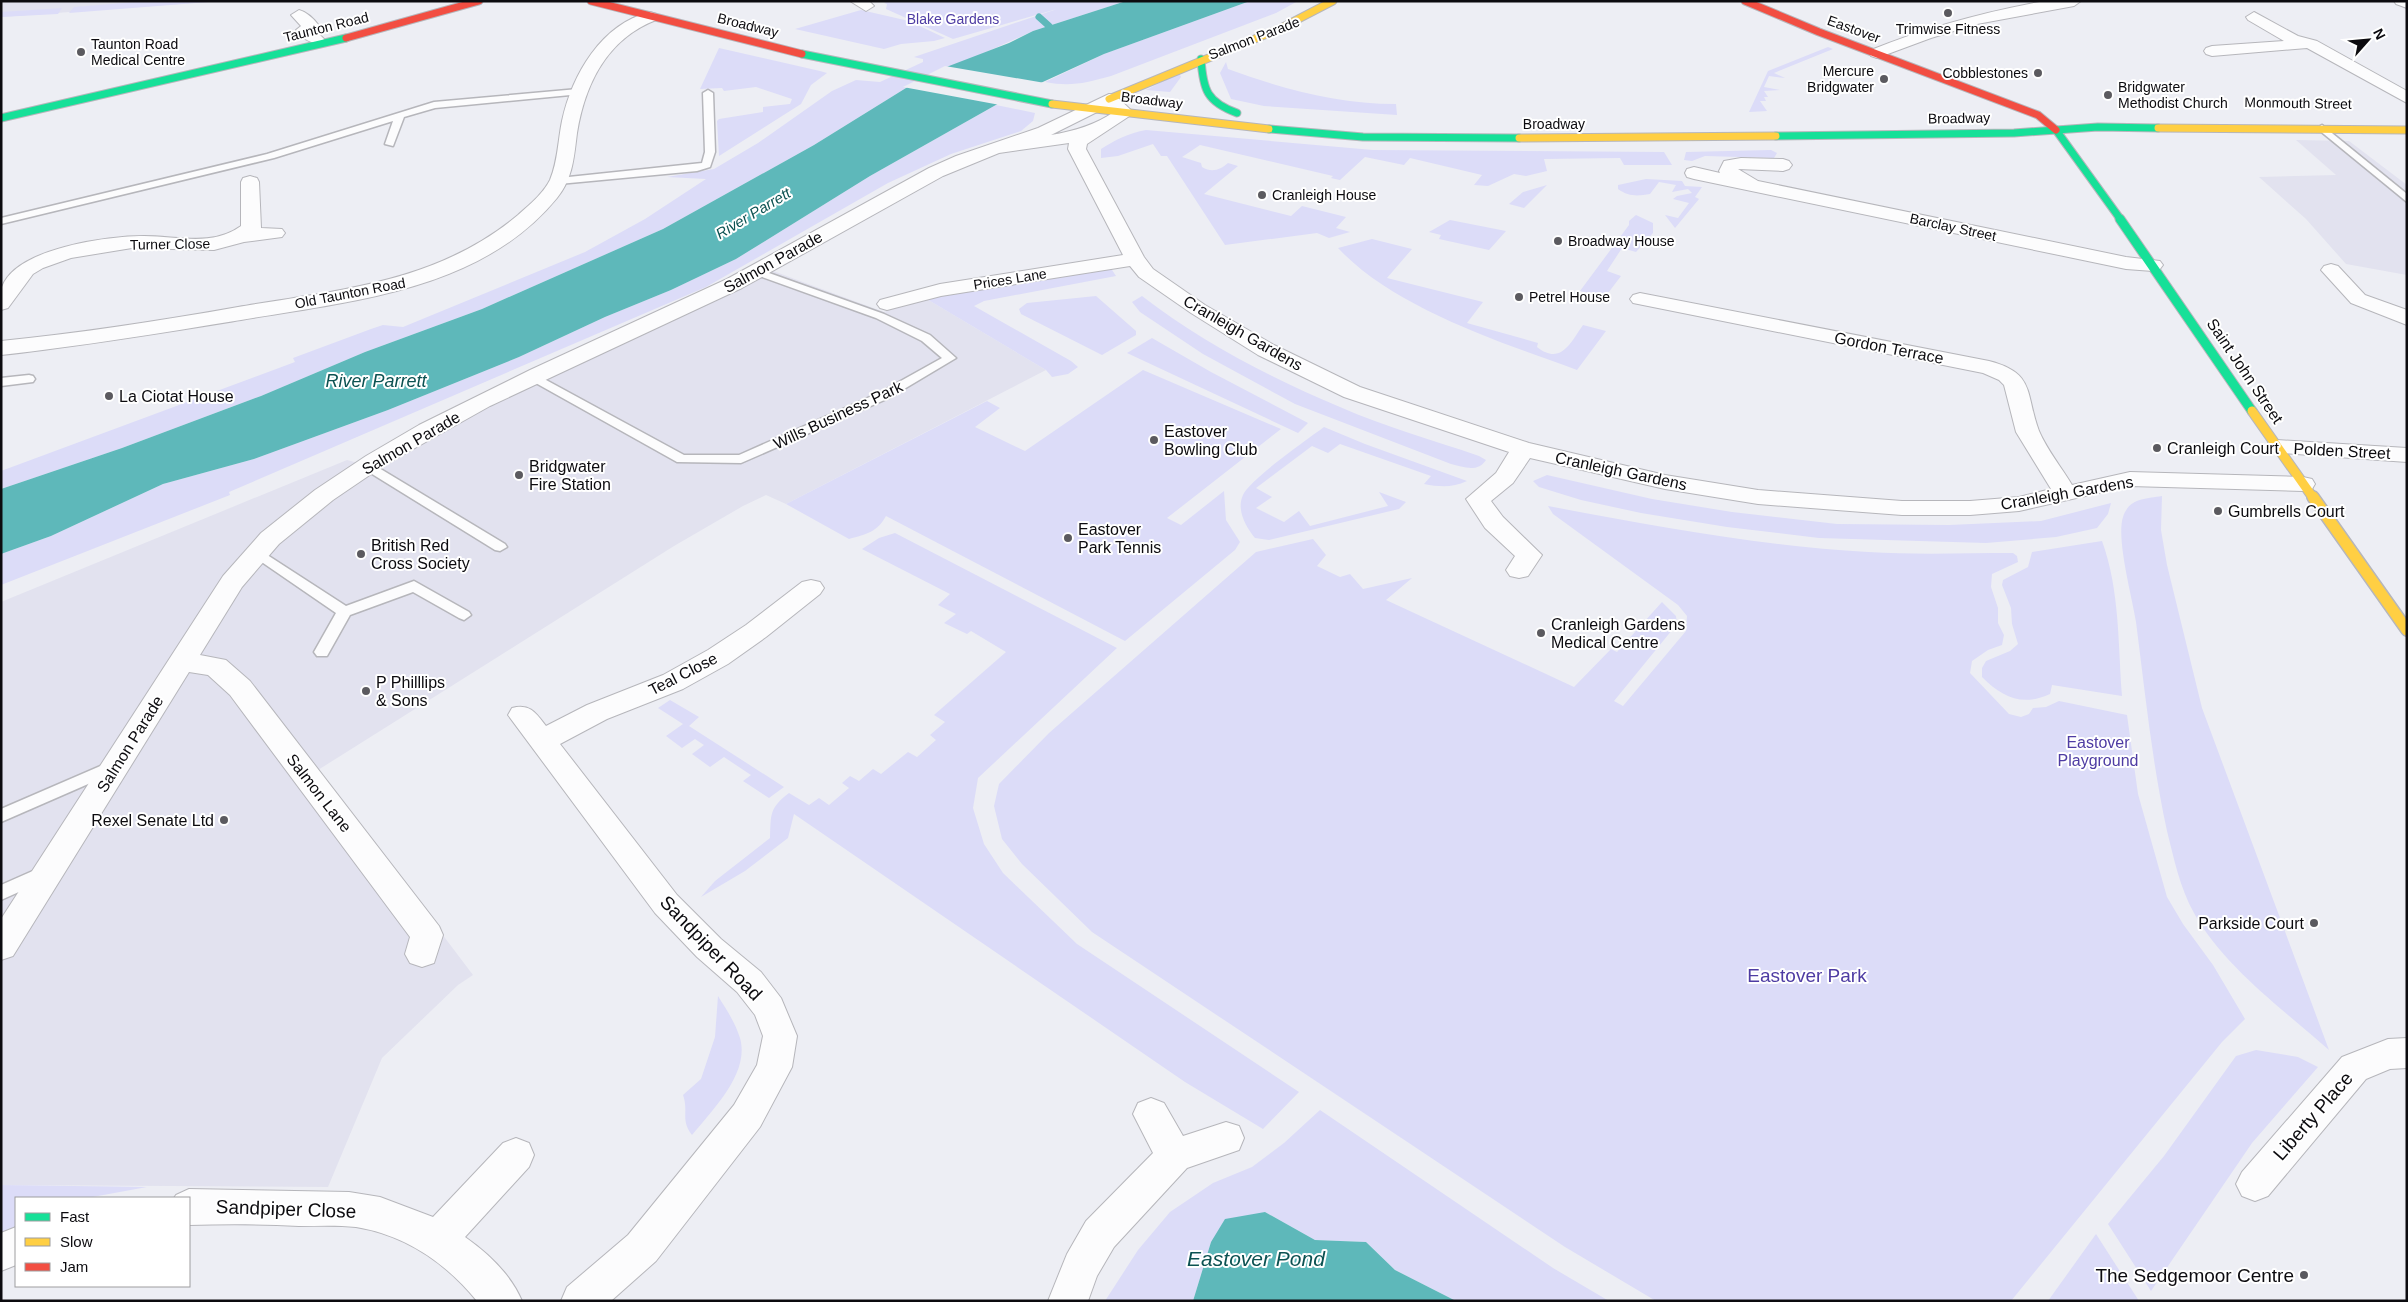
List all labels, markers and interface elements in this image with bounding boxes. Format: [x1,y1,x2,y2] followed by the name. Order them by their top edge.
[1942,7,1954,19] marker: Trimwise Fitness
[282,9,370,45] street label: Taunton Road
[716,10,780,40] street label: Broadway
[907,11,999,27] park label: Blake Gardens
[1825,12,1883,46] street label: Eastover
[1206,13,1302,63] street label: Salmon Parade
[2343,15,2393,65] north arrow
[1896,21,2000,37] place label: Trimwise Fitness
[2370,26,2389,42] text: N
[91,36,185,68] place label: Taunton Road Medical Centre
[75,46,87,58] marker: Taunton Road Medical Centre
[1807,63,1874,95] place label: Mercure Bridgwater
[1942,65,2028,81] place label: Cobblestones
[2032,67,2044,79] marker: Cobblestones
[1878,73,1890,85] marker: Mercure Bridgwater
[2118,79,2228,111] place label: Bridgwater Methodist Church
[1120,88,1184,112] street label: Broadway
[2102,89,2114,101] marker: Bridgwater Methodist Church
[2244,94,2352,112] street label: Monmouth Street
[1928,109,1990,127] street label: Broadway
[1523,116,1585,132] street label: Broadway
[713,184,794,242] water label: River Parrett
[1272,187,1376,203] place label: Cranleigh House
[1256,189,1268,201] marker: Cranleigh House
[1908,210,1998,244] street label: Barclay Street
[721,228,825,296] street label: Salmon Parade
[1568,233,1675,249] place label: Broadway House
[130,235,211,253] street label: Turner Close
[1552,235,1564,247] marker: Broadway House
[972,265,1048,293] street label: Prices Lane
[293,274,407,312] street label: Old Taunton Road
[1529,289,1610,305] place label: Petrel House
[1513,291,1525,303] marker: Petrel House
[1181,292,1305,374] street label: Cranleigh Gardens
[2204,315,2287,427] street label: Saint John Street
[1833,329,1945,367] street label: Gordon Terrace
[325,371,428,391] water label: River Parrett
[771,377,906,452] street label: Wills Business Park
[119,388,234,405] place label: La Ciotat House
[103,390,115,402] marker: La Ciotat House
[359,408,463,478] street label: Salmon Parade
[1164,423,1257,458] place label: Eastover Bowling Club
[1148,434,1160,446] marker: Eastover Bowling Club
[2167,440,2280,457] place label: Cranleigh Court
[2293,440,2391,462] street label: Polden Street
[2151,442,2163,454] marker: Cranleigh Court
[1554,449,1688,493] street label: Cranleigh Gardens
[529,458,611,493] place label: Bridgwater Fire Station
[513,469,525,481] marker: Bridgwater Fire Station
[1999,473,2135,513] street label: Cranleigh Gardens
[2228,503,2345,520] place label: Gumbrells Court
[2212,505,2224,517] marker: Gumbrells Court
[1078,521,1161,556] place label: Eastover Park Tennis
[1062,532,1074,544] marker: Eastover Park Tennis
[371,537,470,572] place label: British Red Cross Society
[355,548,367,560] marker: British Red Cross Society
[1551,616,1685,651] place label: Cranleigh Gardens Medical Centre
[1535,627,1547,639] marker: Cranleigh Gardens Medical Centre
[646,649,720,699] street label: Teal Close
[376,674,445,709] place label: P Philllips & Sons
[360,685,372,697] marker: P Philllips & Sons
[94,693,166,795] street label: Salmon Parade
[2058,734,2138,769] park label: Eastover Playground
[283,751,355,835] street label: Salmon Lane
[91,812,214,829] place label: Rexel Senate Ltd
[218,814,230,826] marker: Rexel Senate Ltd
[656,891,766,1005] street label: Sandpiper Road
[2198,915,2305,932] place label: Parkside Court
[2308,917,2320,929] marker: Parkside Court
[1747,965,1867,986] park label: Eastover Park
[2269,1068,2357,1164] street label: Liberty Place
[215,1196,357,1222] street label: Sandpiper Close
[15,1197,190,1287] legend
[60,1208,90,1225] text: Fast
[60,1233,93,1250] text: Slow
[1187,1247,1326,1270] water label: Eastover Pond
[60,1258,88,1275] text: Jam
[2095,1265,2294,1286] place label: The Sedgemoor Centre
[2298,1269,2310,1281] marker: The Sedgemoor Centre

